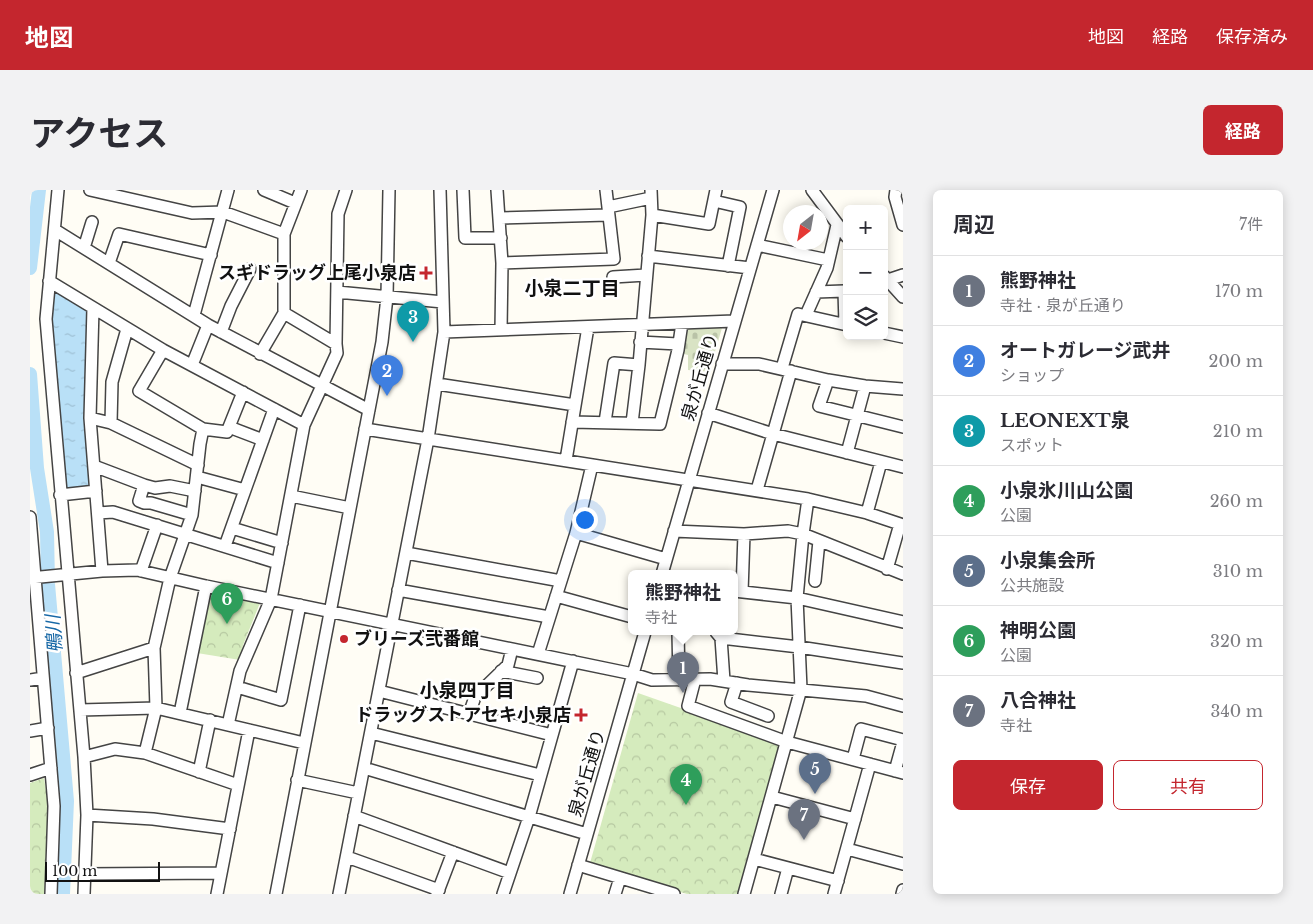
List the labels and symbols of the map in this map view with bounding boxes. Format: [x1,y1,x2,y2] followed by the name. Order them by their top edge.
[783,205,828,250] north arrow
[218,262,416,284] place label: スギドラッグ上尾小泉店
[420,267,432,279] marker: スギドラッグ上尾小泉店
[524,277,620,300] district label: 小泉二丁目
[397,301,429,342] pin: 3
[677,331,723,423] street label: 泉が丘通り
[371,355,403,396] pin: 2
[572,507,598,533] your location
[211,583,243,624] pin: 6
[41,612,67,654] water label: 鴨川
[354,628,479,650] place label: ブリーズ弐番館
[338,633,350,645] marker: ブリーズ弐番館
[667,652,699,693] pin: 1
[419,679,515,702] district label: 小泉四丁目
[355,704,571,726] place label: ドラッグストアセキ小泉店
[575,709,587,721] marker: ドラッグストアセキ小泉店
[564,727,610,819] street label: 泉が丘通り
[799,753,831,794] pin: 5
[670,764,702,805] pin: 4
[788,799,820,840] pin: 7
[45,859,160,882] scale bar

